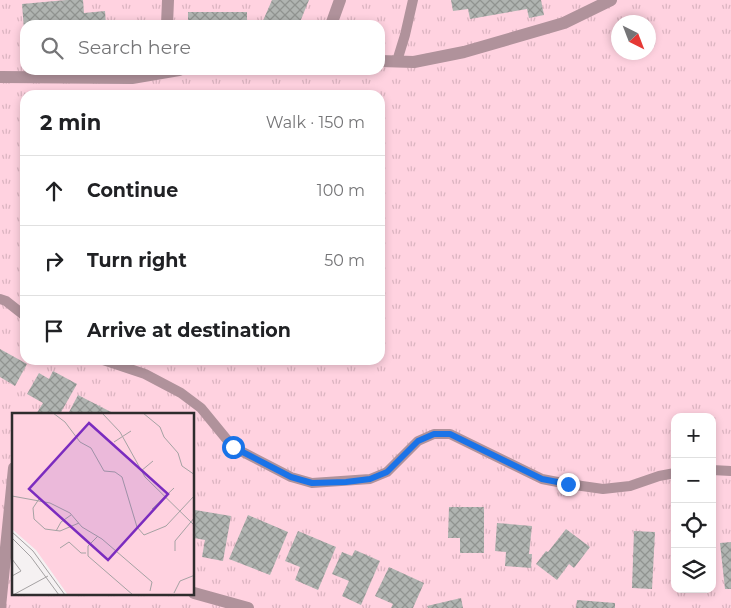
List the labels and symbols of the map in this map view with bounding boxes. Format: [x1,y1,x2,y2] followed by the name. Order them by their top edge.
[611,15,656,60] north arrow
[12,413,195,596] inset map
[222,436,245,459] route start
[557,473,580,496] route end

